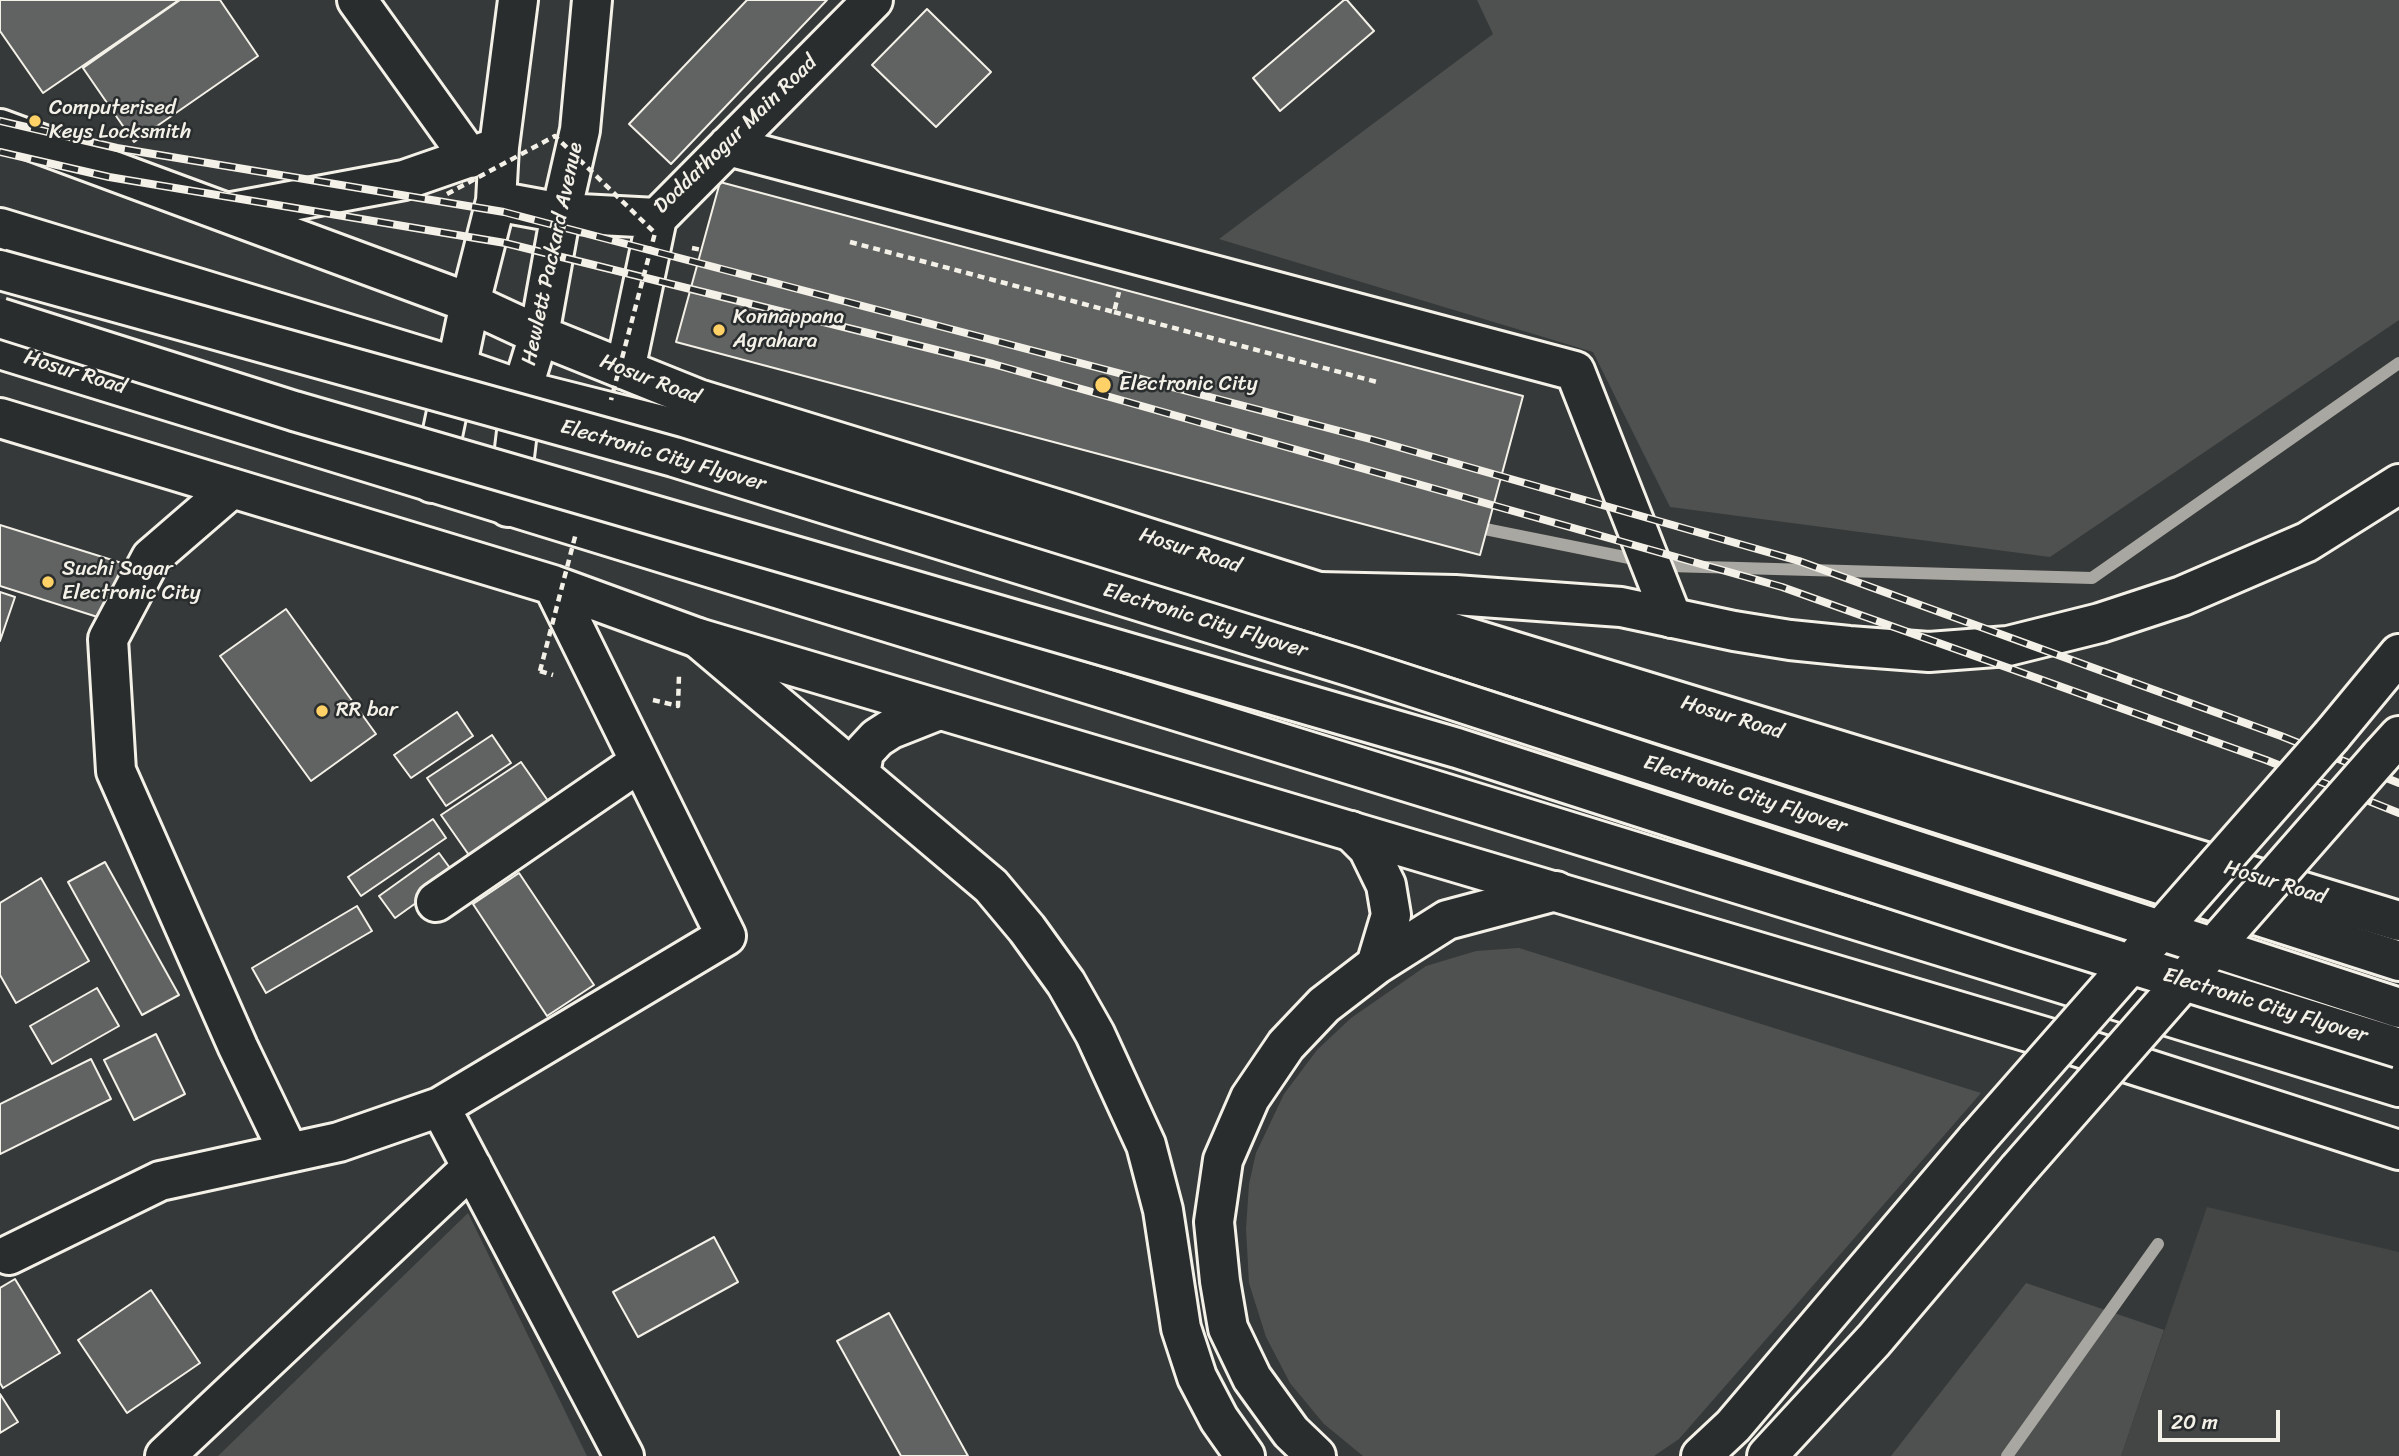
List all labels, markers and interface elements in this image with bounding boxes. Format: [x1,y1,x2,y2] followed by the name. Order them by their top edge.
[649,51,823,219] street label: Doddathogur Main Road
[49,96,191,146] place label: Computerised Keys Locksmith
[27,113,43,129] marker: Computerised Keys Locksmith
[517,140,589,368] street label: Hewlett Packard Avenue
[733,305,844,355] place label: Konnappana Agrahara
[711,322,727,338] marker: Konnappana Agrahara
[21,346,129,400] street label: Hosur Road
[596,349,704,411] street label: Hosur Road
[1119,372,1258,398] place label: Electronic City
[1093,375,1113,395] marker: Electronic City
[557,415,769,497] street label: Electronic City Flyover
[1136,523,1244,579] street label: Hosur Road
[62,557,201,607] place label: Suchi Sagar Electronic City
[40,574,56,590] marker: Suchi Sagar Electronic City
[1100,578,1310,664] street label: Electronic City Flyover
[1678,691,1786,745] street label: Hosur Road
[336,698,398,724] place label: RR bar
[314,703,330,719] marker: RR bar
[1640,750,1850,840] street label: Electronic City Flyover
[2221,856,2329,910] street label: Hosur Road
[2160,963,2370,1049] street label: Electronic City Flyover
[2161,1396,2284,1440] scale bar
[2171,1403,2218,1441] text: 20 m

